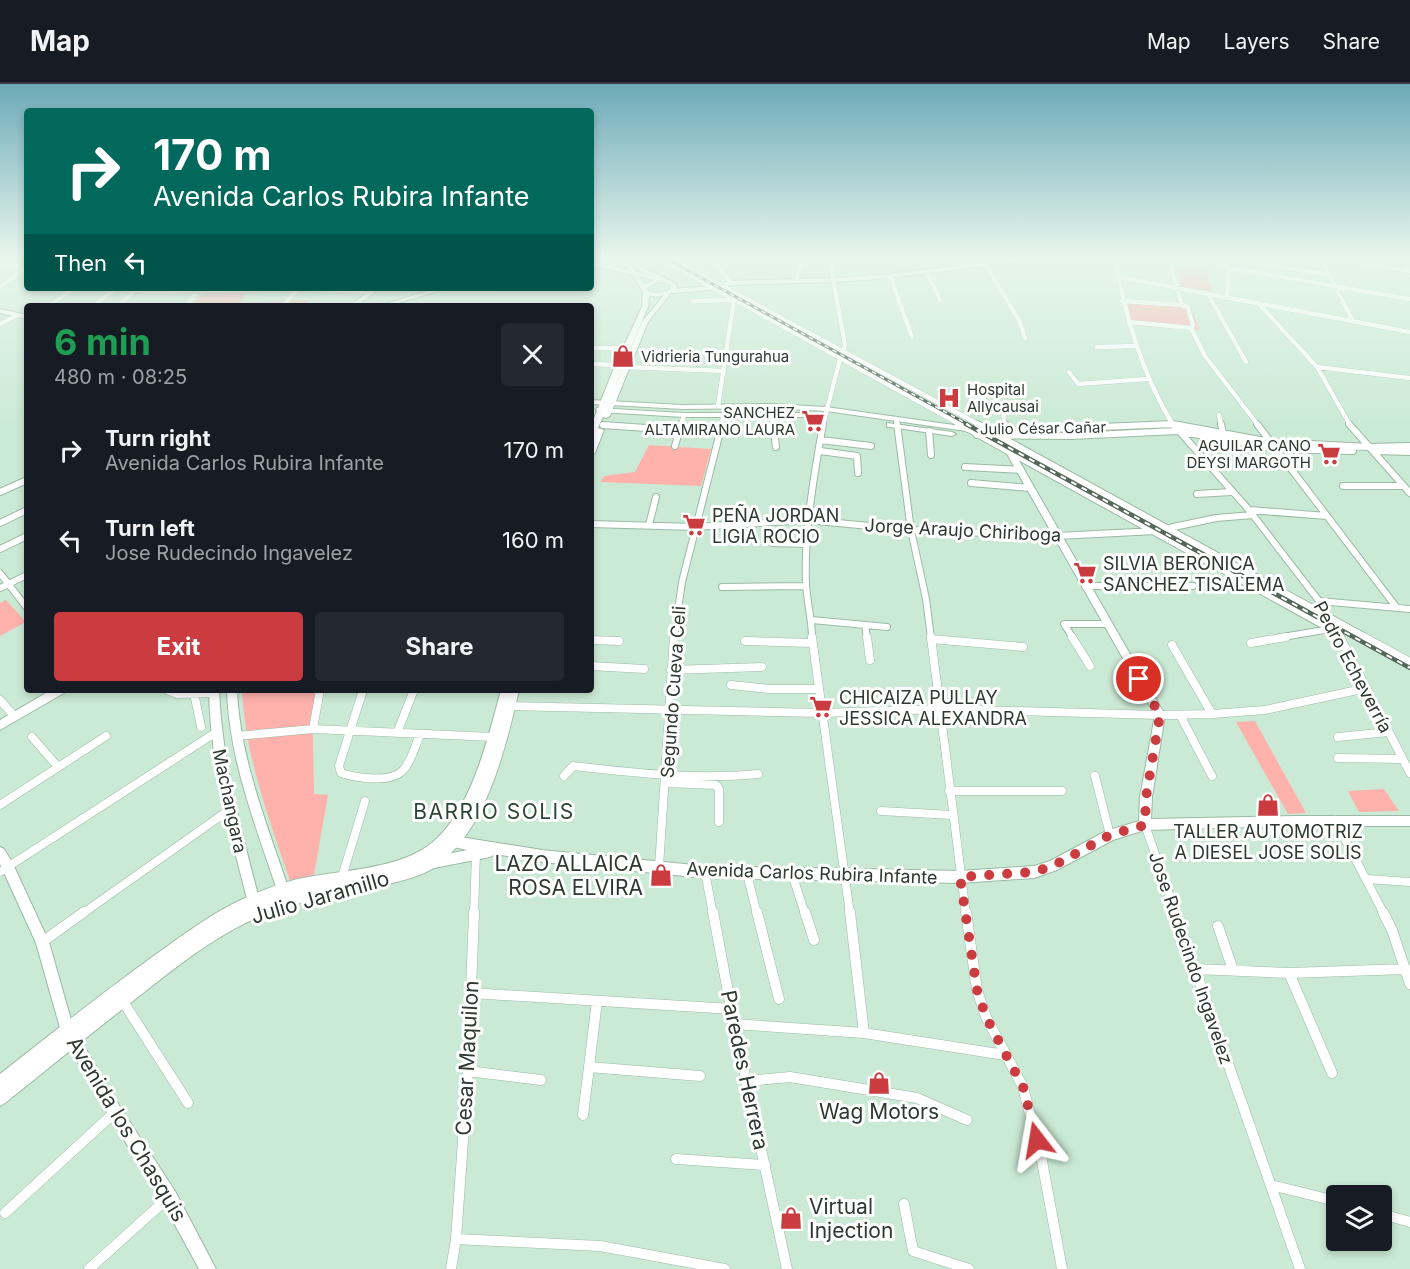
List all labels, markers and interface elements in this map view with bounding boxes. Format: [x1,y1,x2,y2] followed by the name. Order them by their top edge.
[30,24,90,58] text: Map
[1147,29,1191,54] text: Map
[1224,29,1290,54] text: Layers
[1323,29,1380,54] text: Share
[153,129,271,180] text: 170 m
[54,132,132,210] icon: right
[153,180,530,213] text: Avenida Carlos Rubira Infante
[119,246,152,279] icon: left
[54,250,107,276] text: Then
[54,320,151,364] text: 6 min
[501,323,564,386] button: close
[610,343,636,369] shop icon: Vidrieria Tungurahua
[641,347,789,366] place label: Vidrieria Tungurahua
[54,365,187,389] text: 480 m · 08:25
[967,380,1039,416] place label: Hospital Allycausai
[936,385,962,411] hospital icon: Hospital Allycausai
[645,403,795,439] place label: SANCHEZ ALTAMIRANO LAURA
[800,408,826,434] supermarket icon: SANCHEZ ALTAMIRANO LAURA
[980,417,1107,439] street label: Julio César Cañar
[105,425,211,451] text: Turn right
[54,434,87,467] icon: right
[1187,436,1311,472] place label: AGUILAR CANO DEYSI MARGOTH
[504,437,564,463] text: 170 m
[1316,441,1342,467] supermarket icon: AGUILAR CANO DEYSI MARGOTH
[105,451,384,475] text: Avenida Carlos Rubira Infante
[712,504,839,547] place label: PEÑA JORDAN LIGIA ROCIO
[681,512,707,538] supermarket icon: PEÑA JORDAN LIGIA ROCIO
[864,514,1062,546] street label: Jorge Araujo Chiriboga
[105,515,195,541] text: Turn left
[54,524,87,557] icon: left
[502,527,564,553] text: 160 m
[105,541,353,565] text: Jose Rudecindo Ingavelez
[1103,553,1284,595] place label: SILVIA BERONICA SANCHEZ TISALEMA
[1072,560,1098,586] supermarket icon: SILVIA BERONICA SANCHEZ TISALEMA
[1309,598,1397,736] street label: Pedro Echeverría
[657,605,689,779] street label: Segundo Cueva Celi
[54,612,303,681] button: Exit
[315,612,564,681] button: Share
[1113,653,1164,704] pin
[1122,662,1155,695] icon: arrive
[839,687,1027,729] place label: CHICAIZA PULLAY JESSICA ALEXANDRA
[808,694,834,720] supermarket icon: CHICAIZA PULLAY JESSICA ALEXANDRA
[209,747,251,855] street label: Machangara
[1255,792,1281,818] shop icon: TALLER AUTOMOTRIZ A DIESEL JOSE SOLIS
[413,799,575,824] district label: BARRIO SOLIS
[1173,821,1363,863] place label: TALLER AUTOMOTRIZ A DIESEL JOSE SOLIS
[1145,849,1237,1067] street label: Jose Rudecindo Ingavelez
[494,851,643,900] place label: LAZO ALLAICA ROSA ELVIRA
[686,858,938,888] street label: Avenida Carlos Rubira Infante
[648,862,674,888] shop icon: LAZO ALLAICA ROSA ELVIRA
[248,865,392,929] street label: Julio Jaramillo
[450,980,484,1136] street label: Cesar Maquilon
[716,988,774,1152] street label: Paredes Herrera
[62,1032,192,1226] street label: Avenida los Chasquis
[866,1070,892,1096] shop icon: Wag Motors
[819,1099,939,1124] place label: Wag Motors
[1005,1108,1069,1172] position arrow
[1326,1185,1392,1251] map controls
[1326,1185,1392,1251] button: layers
[809,1194,893,1243] place label: Virtual Injection
[778,1205,804,1231] shop icon: Virtual Injection

